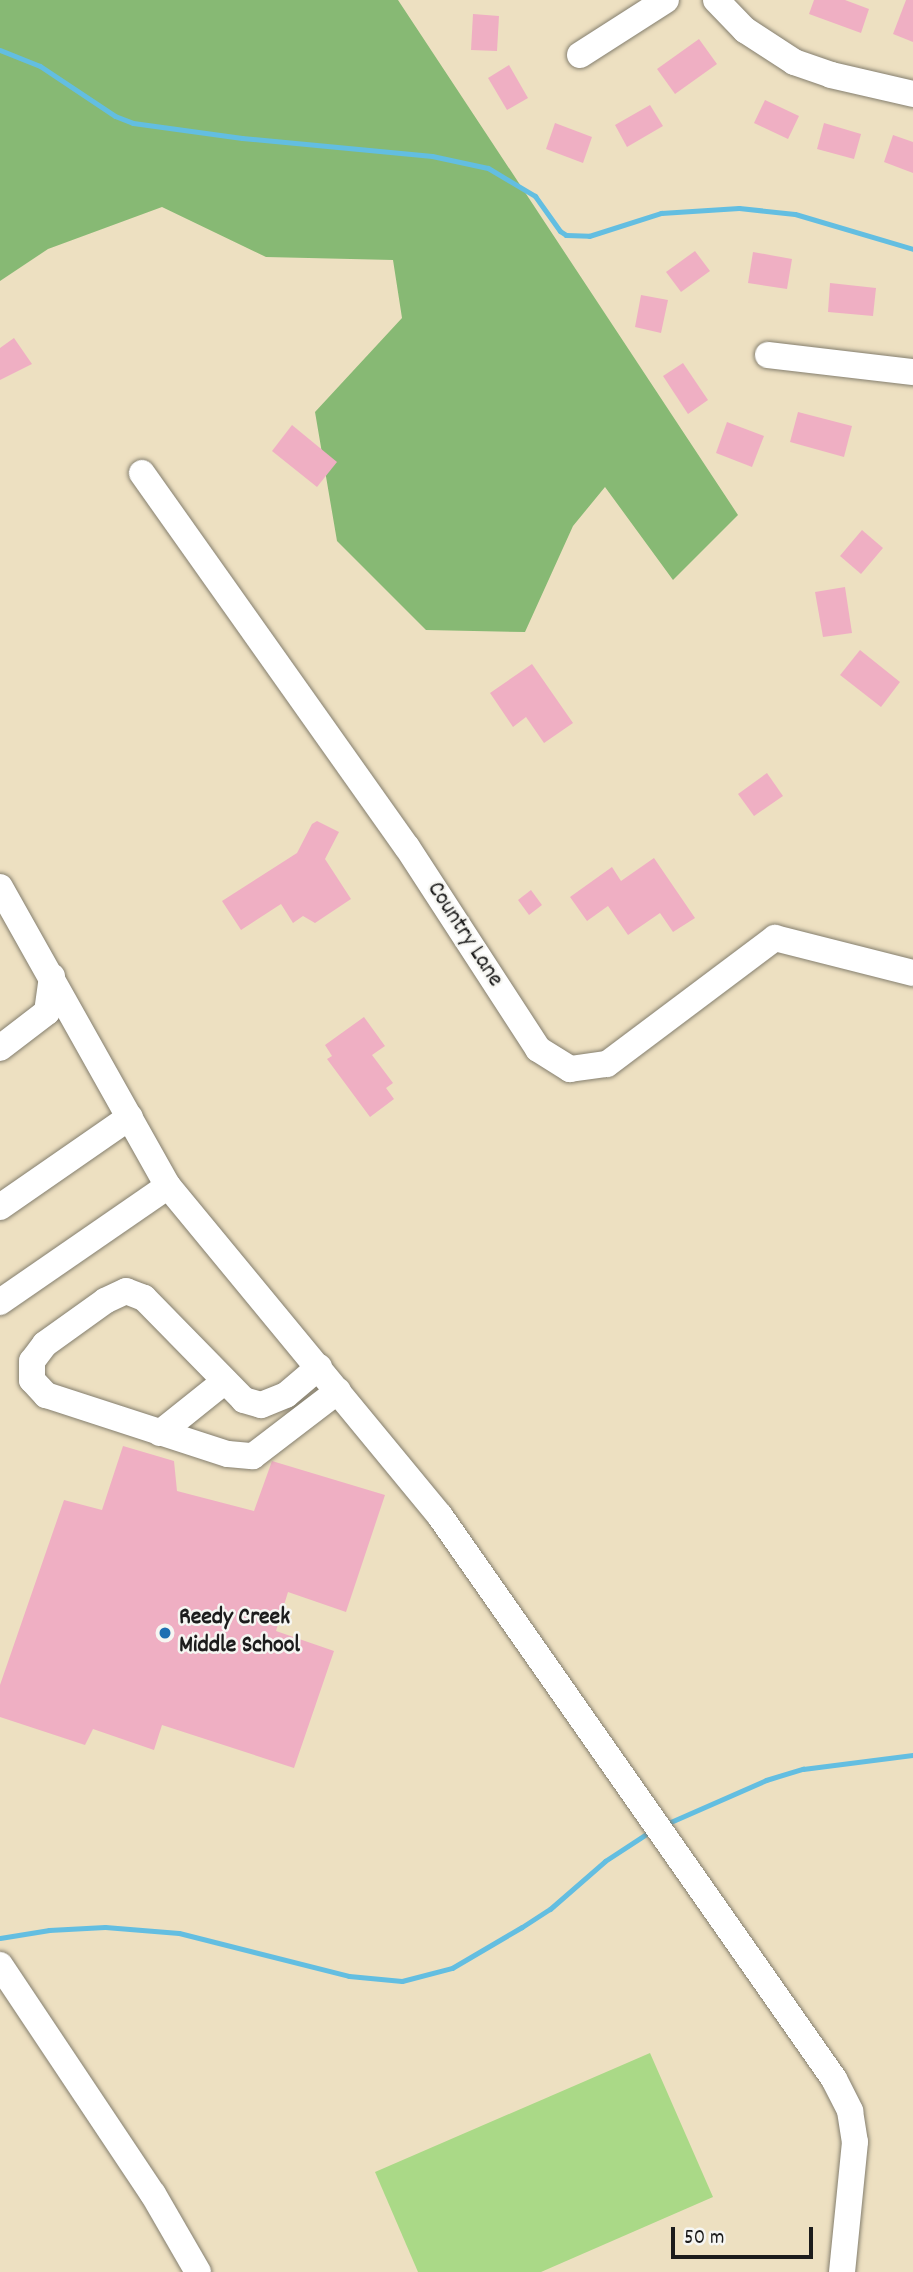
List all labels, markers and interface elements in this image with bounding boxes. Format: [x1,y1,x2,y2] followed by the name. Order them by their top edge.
[419,877,509,993] street label: Country Lane
[179,1605,300,1661] place label: Reedy Creek Middle School
[157,1625,173,1641] marker: Reedy Creek Middle School
[675,2212,817,2256] scale bar
[684,2224,724,2254] text: 50 m

